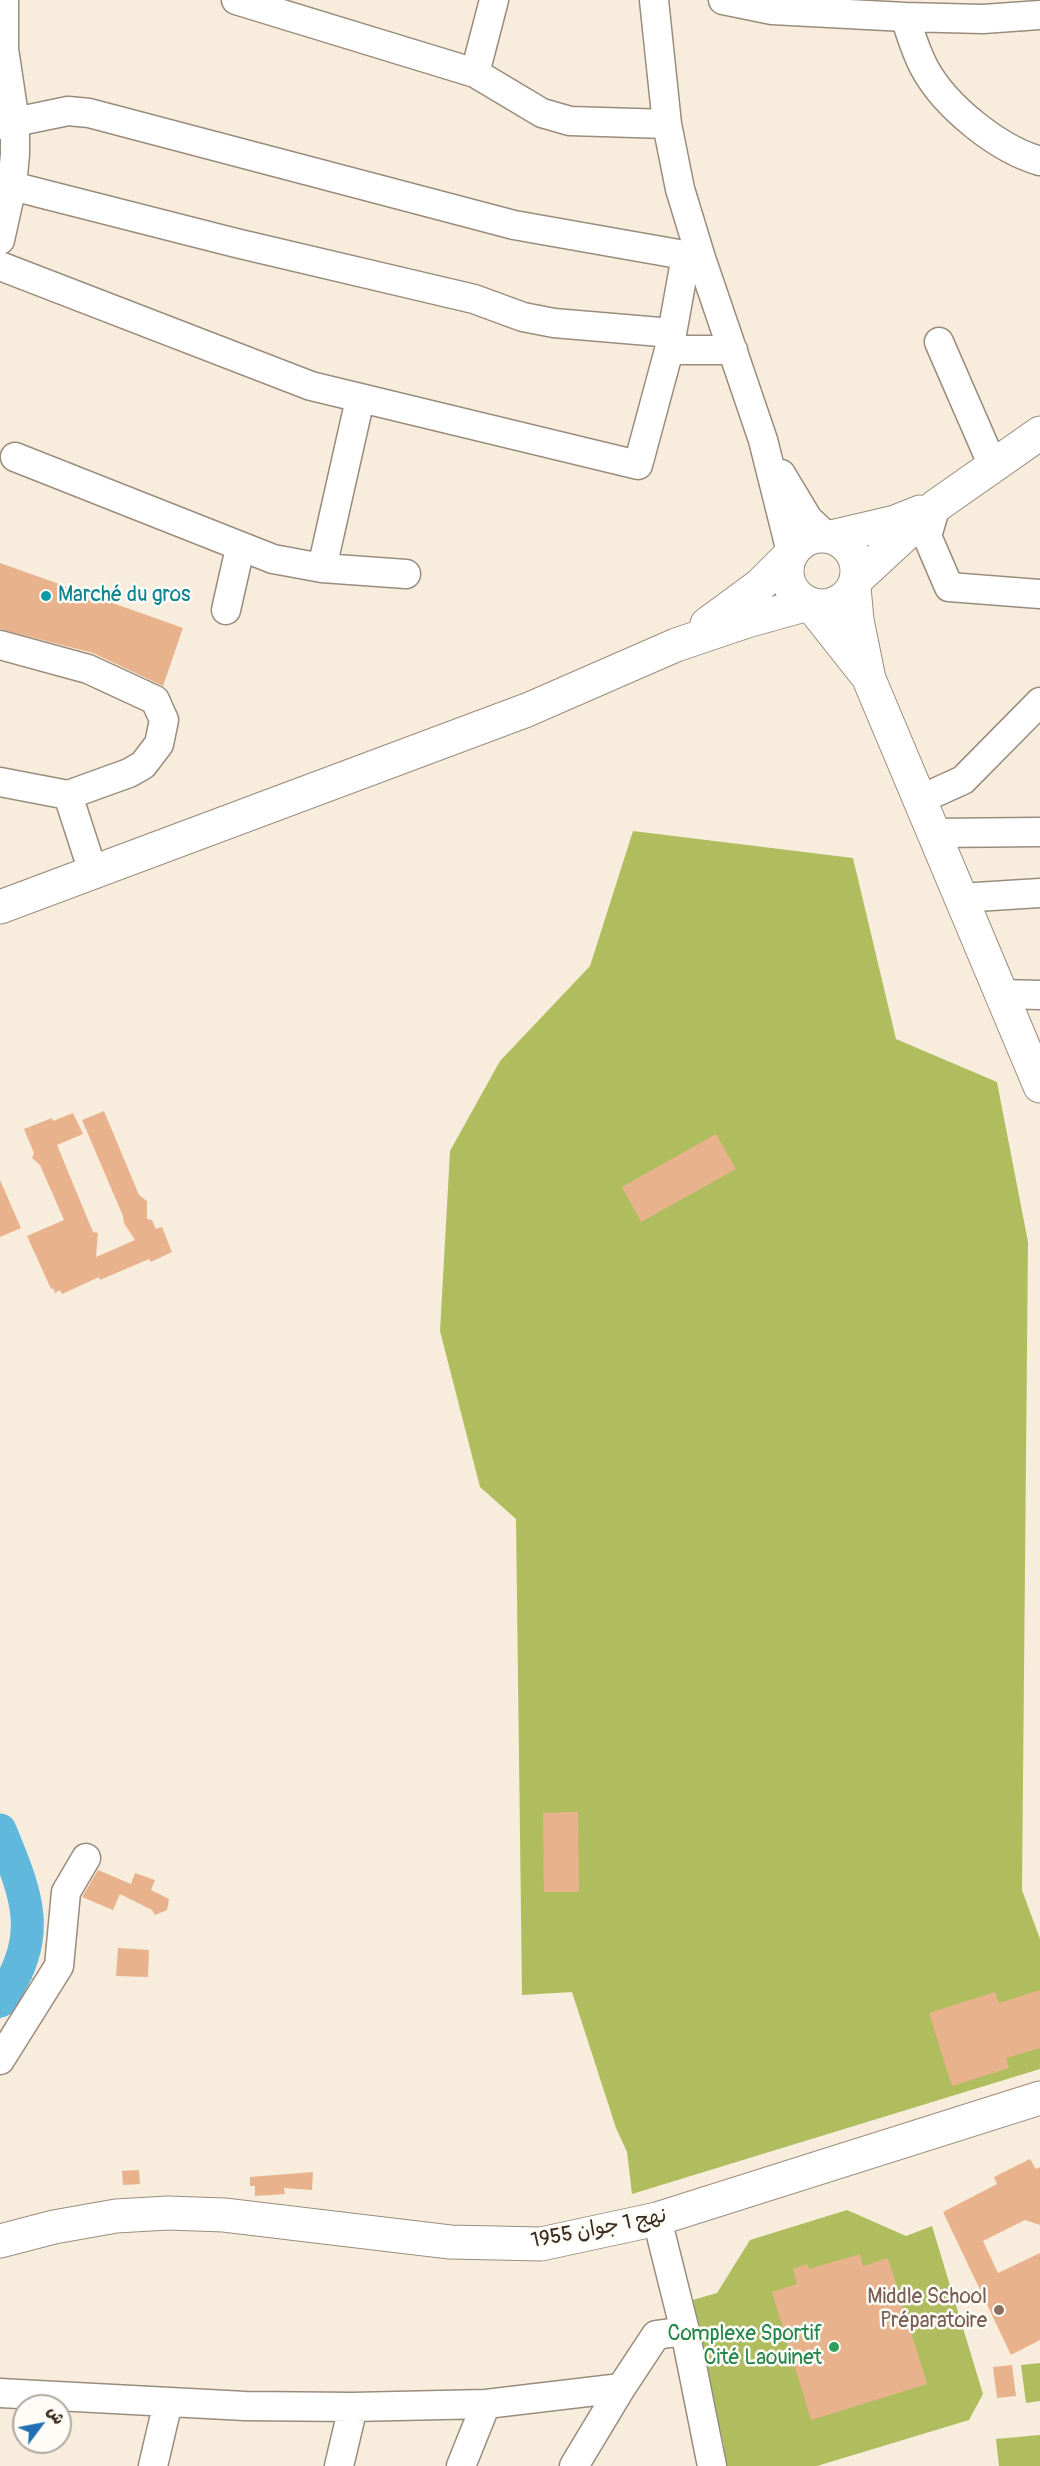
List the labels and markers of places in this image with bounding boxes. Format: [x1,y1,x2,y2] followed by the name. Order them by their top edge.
[58,583,190,609] place label: Marché du gros
[39,589,53,603] marker: Marché du gros
[867,2285,987,2335] place label: Middle School Préparatoire
[992,2303,1006,2317] marker: Middle School Préparatoire
[667,2322,822,2372] place label: Complexe Sportif Cité Laouinet
[827,2340,841,2354] marker: Complexe Sportif Cité Laouinet

